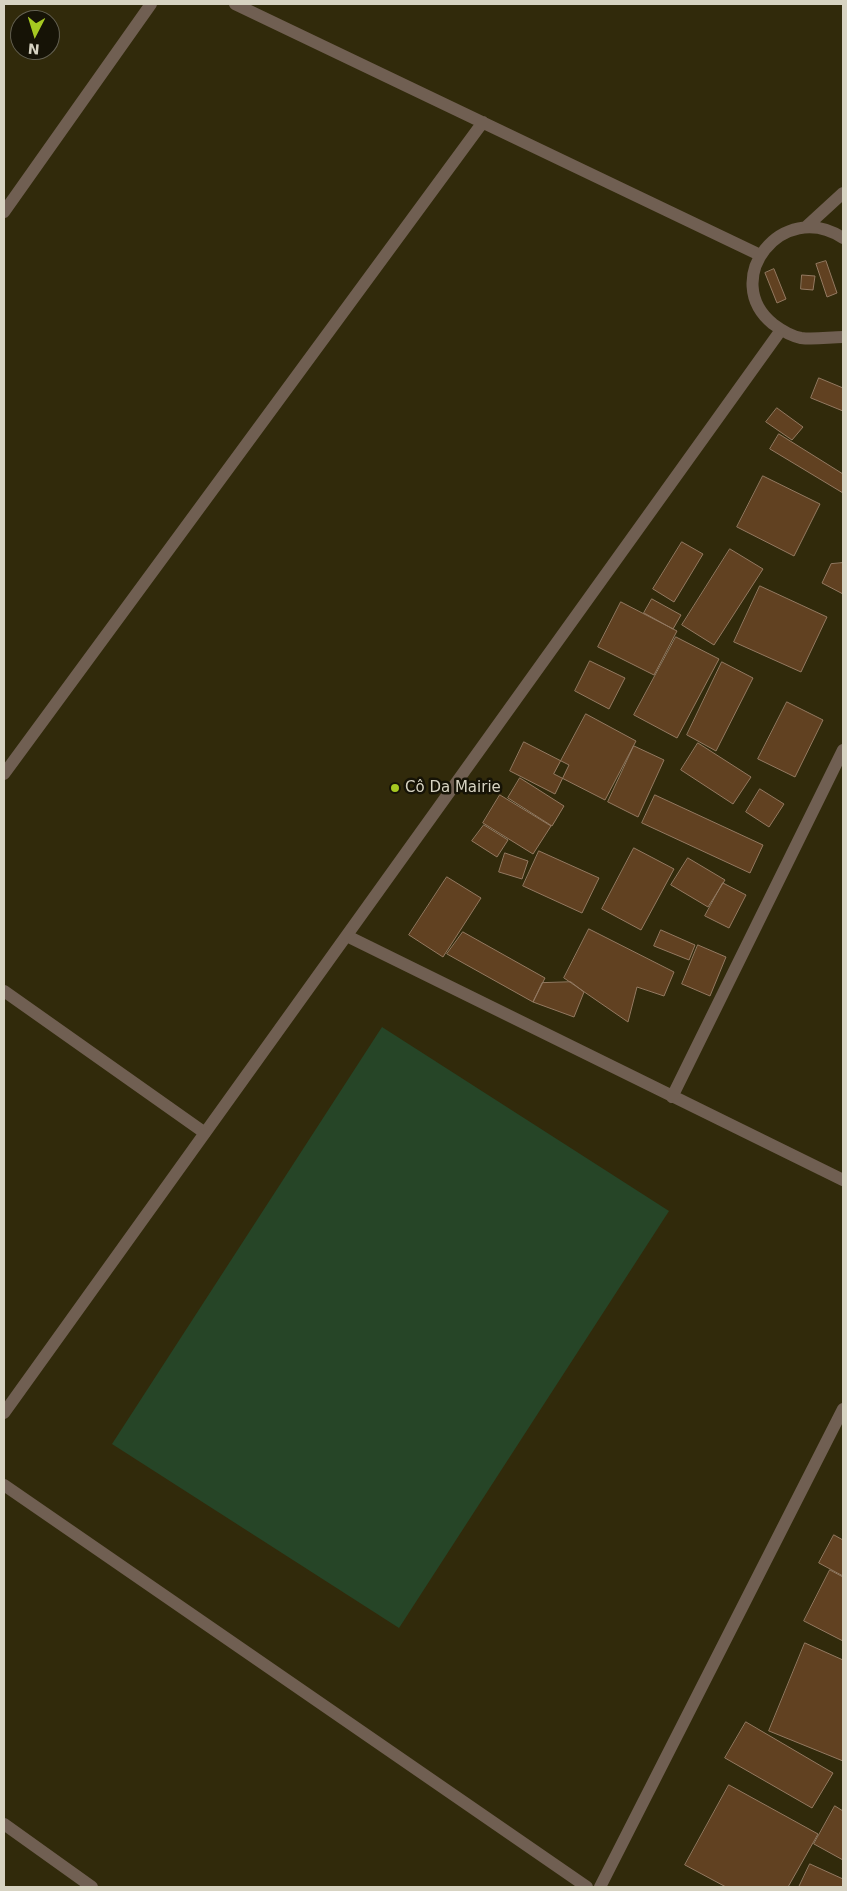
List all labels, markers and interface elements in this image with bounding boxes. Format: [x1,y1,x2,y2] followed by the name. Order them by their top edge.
[10,10,60,60] north arrow
[27,40,40,57] text: N
[405,779,501,797] place label: Cô Da Mairie
[389,782,401,794] marker: Cô Da Mairie

